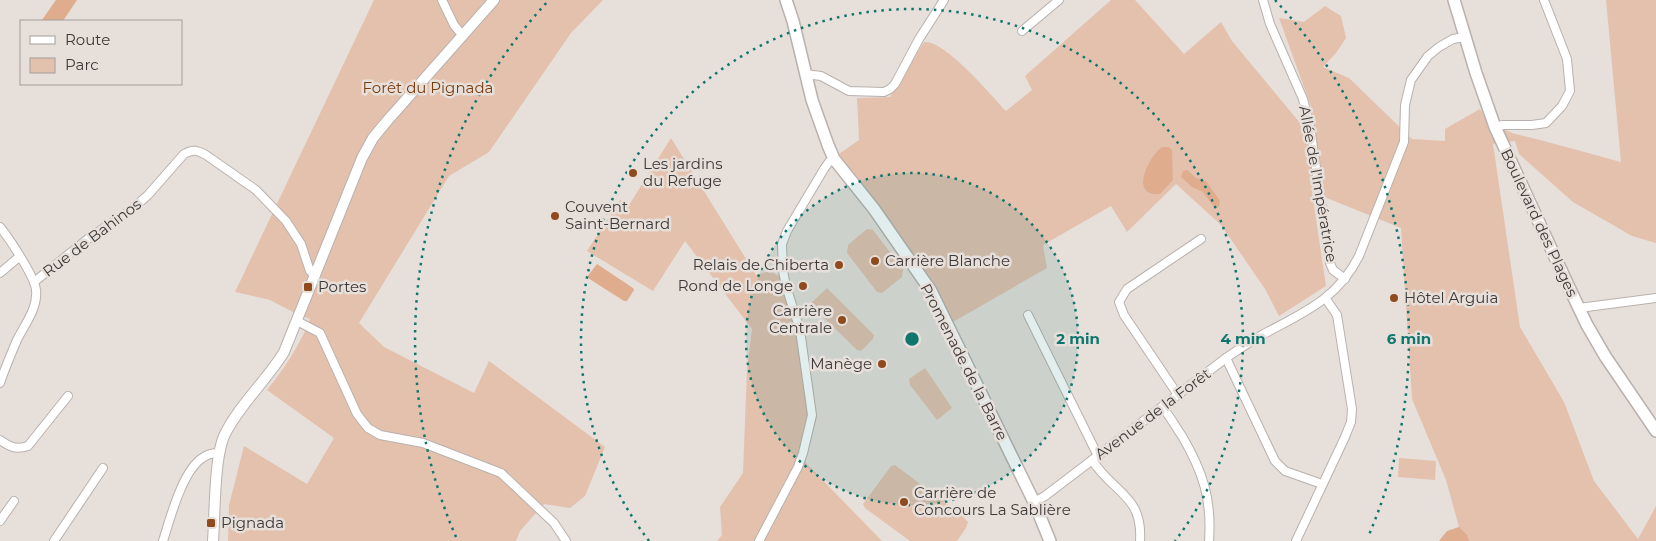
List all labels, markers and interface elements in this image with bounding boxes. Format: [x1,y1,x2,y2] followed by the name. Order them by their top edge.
[20,20,182,85] legend
[65,30,110,49] text: Route
[65,55,99,74] text: Parc
[363,78,493,97] park label: Forêt du Pignada
[1295,104,1342,264] street label: Allée de l'Impératrice
[1497,146,1582,300] street label: Boulevard des Plages
[643,154,722,190] place label: Les jardins du Refuge
[627,167,639,179] marker: Les jardins du Refuge
[39,194,145,281] street label: Rue de Bahinos
[565,197,670,233] place label: Couvent Saint-Bernard
[549,210,561,222] marker: Couvent Saint-Bernard
[885,251,1010,270] place label: Carrière Blanche
[693,255,829,274] place label: Relais de Chiberta
[869,255,881,267] marker: Carrière Blanche
[833,259,845,271] marker: Relais de Chiberta
[678,276,793,295] place label: Rond de Longe
[318,277,366,296] place label: Portes
[797,280,809,292] marker: Rond de Longe
[917,280,1012,443] street label: Promenade de la Barre
[302,281,314,293] marker: Portes
[1404,288,1498,307] place label: Hôtel Arguia
[1388,292,1400,304] marker: Hôtel Arguia
[769,301,832,337] place label: Carrière Centrale
[836,314,848,326] marker: Carrière Centrale
[1056,329,1100,348] text: 2 min
[1220,329,1266,348] text: 4 min
[1387,329,1431,348] text: 6 min
[903,330,921,348] centre of rings
[810,354,872,373] place label: Manège
[876,358,888,370] marker: Manège
[1091,364,1214,463] street label: Avenue de la Forêt
[914,483,1071,519] place label: Carrière de Concours La Sablière
[898,496,910,508] marker: Carrière de Concours La Sablière
[221,513,284,532] place label: Pignada
[205,517,217,529] marker: Pignada

